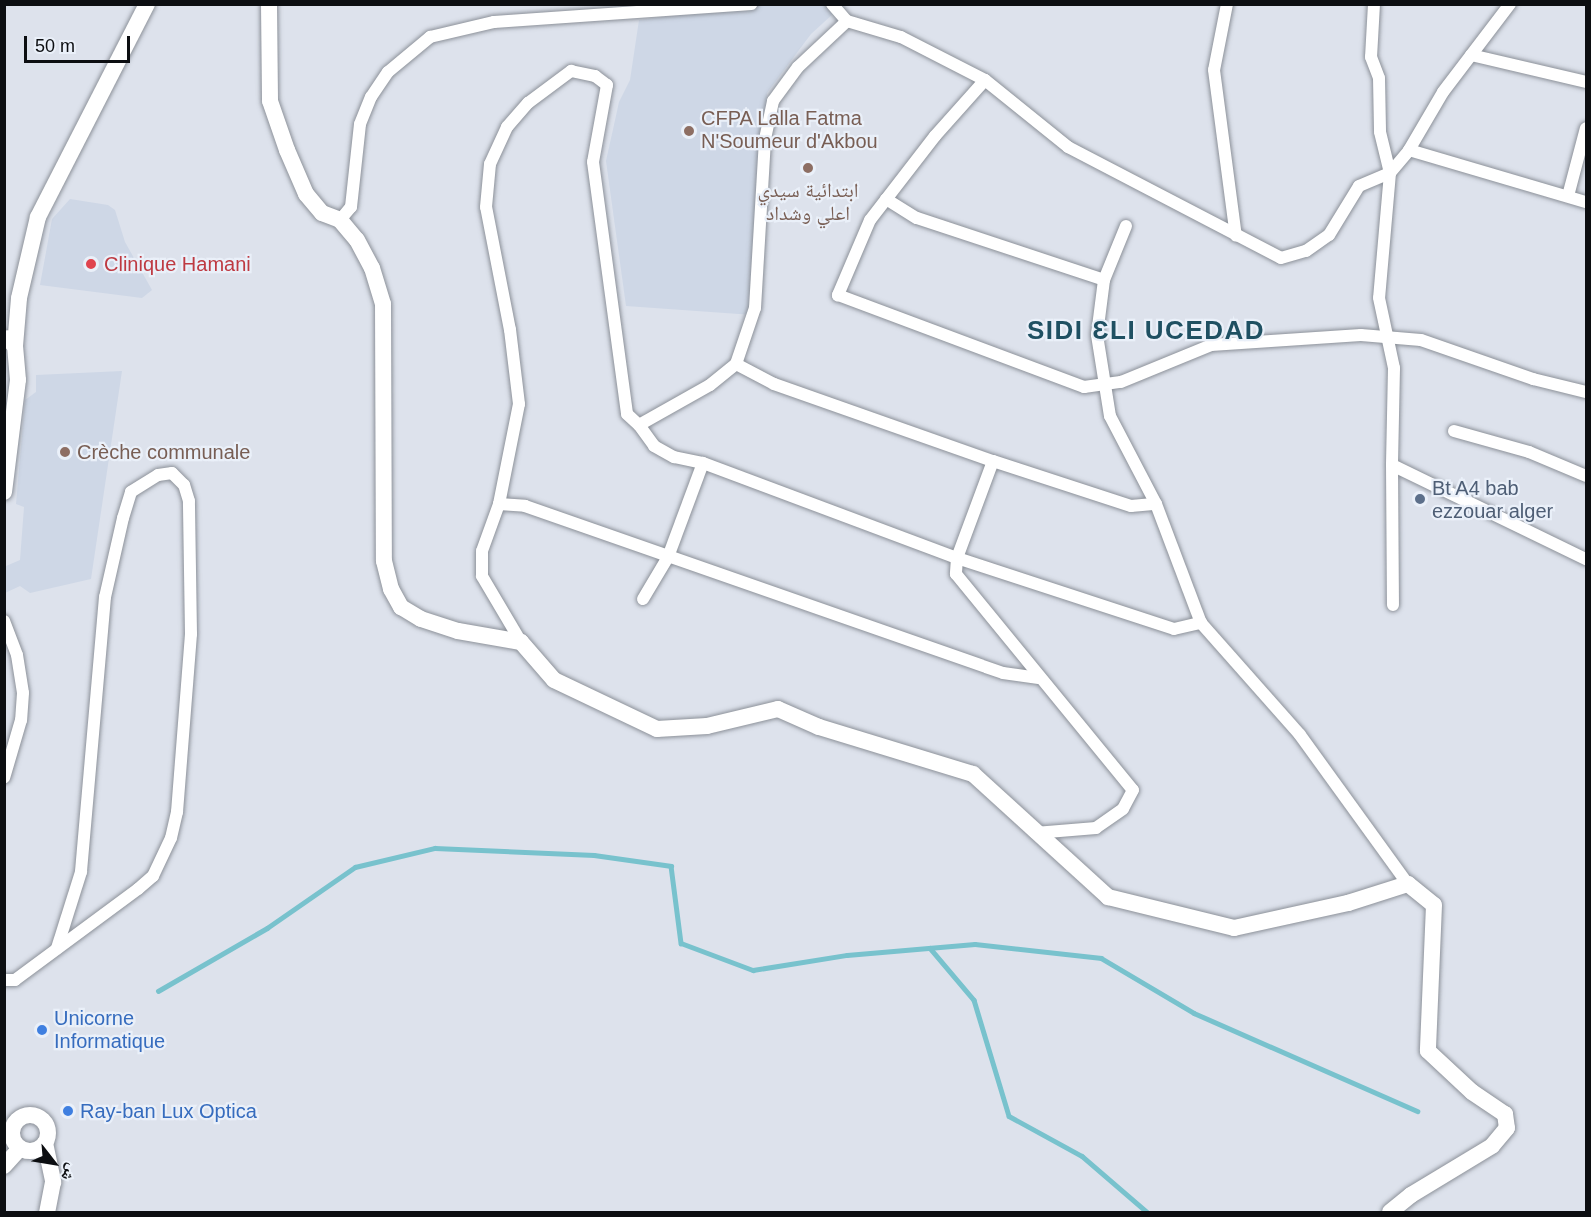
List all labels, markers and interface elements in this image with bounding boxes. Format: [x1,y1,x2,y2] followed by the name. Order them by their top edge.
[27,24,134,62] scale bar
[35,36,75,56] text: 50 m
[701,107,878,154] place label: CFPA Lalla Fatma N'Soumeur d'Akbou
[682,124,696,138] marker: CFPA Lalla Fatma N'Soumeur d'Akbou
[801,161,815,175] marker: ابتدائية سيدي اعلي وشداد
[757,178,859,225] place label: ابتدائية سيدي اعلي وشداد
[104,252,251,276] place label: Clinique Hamani
[82,255,100,273] marker: Clinique Hamani
[1027,315,1265,347] district label: SIDI ƐLI UCEDAD
[77,440,250,464] place label: Crèche communale
[58,445,72,459] marker: Crèche communale
[1432,476,1553,523] place label: Bt A4 bab ezzouar alger
[1413,492,1427,506] marker: Bt A4 bab ezzouar alger
[54,1006,165,1053] place label: Unicorne Informatique
[35,1023,49,1037] marker: Unicorne Informatique
[80,1099,257,1123] place label: Ray-ban Lux Optica
[61,1104,75,1118] marker: Ray-ban Lux Optica
[24,1133,84,1193] north arrow
[58,1161,82,1184] text: ش

